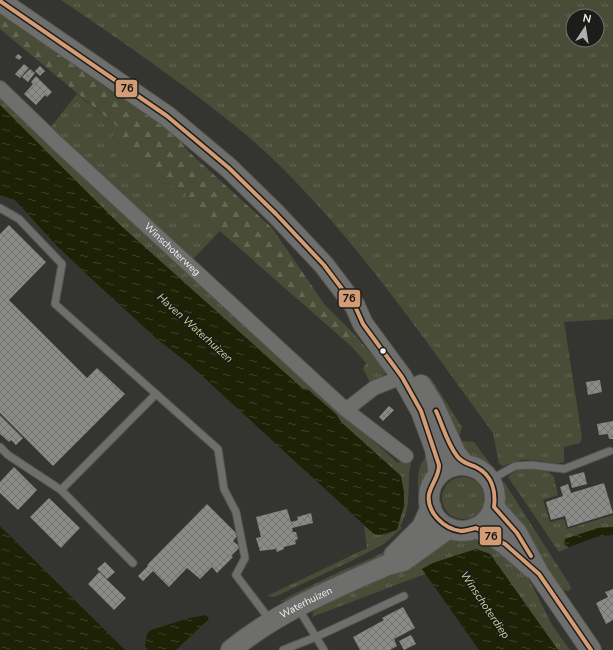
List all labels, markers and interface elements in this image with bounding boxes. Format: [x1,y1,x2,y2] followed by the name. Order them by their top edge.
[565,8,605,48] north arrow
[581,11,593,27] text: N
[115,79,138,98] line badge: 76
[120,81,134,96] text: 76
[141,220,203,279] street label: Winschoterweg
[338,289,361,308] line badge: 76
[154,290,236,366] water label: Haven Waterhuizen
[342,291,356,306] text: 76
[378,346,388,356] unlabelled marker
[479,526,502,546] line badge: 76
[484,529,498,544] text: 76
[457,568,513,642] water label: Winschoterdiep
[277,583,335,622] street label: Waterhuizen

